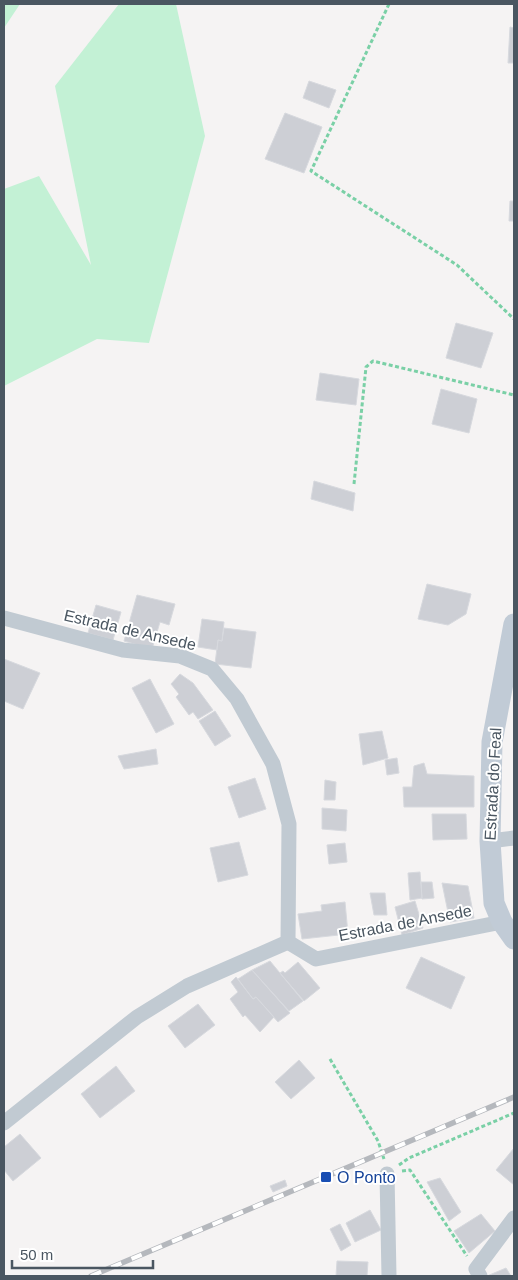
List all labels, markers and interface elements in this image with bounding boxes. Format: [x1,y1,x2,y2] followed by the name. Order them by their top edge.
[62,607,198,654] street label: Estrada de Ansede
[482,727,504,841] street label: Estrada do Feal
[337,902,473,944] street label: Estrada de Ansede
[337,1169,396,1186] place label: O Ponto
[319,1170,333,1184] marker: O Ponto
[12,1238,154,1270] scale bar
[20,1246,53,1263] text: 50 m

